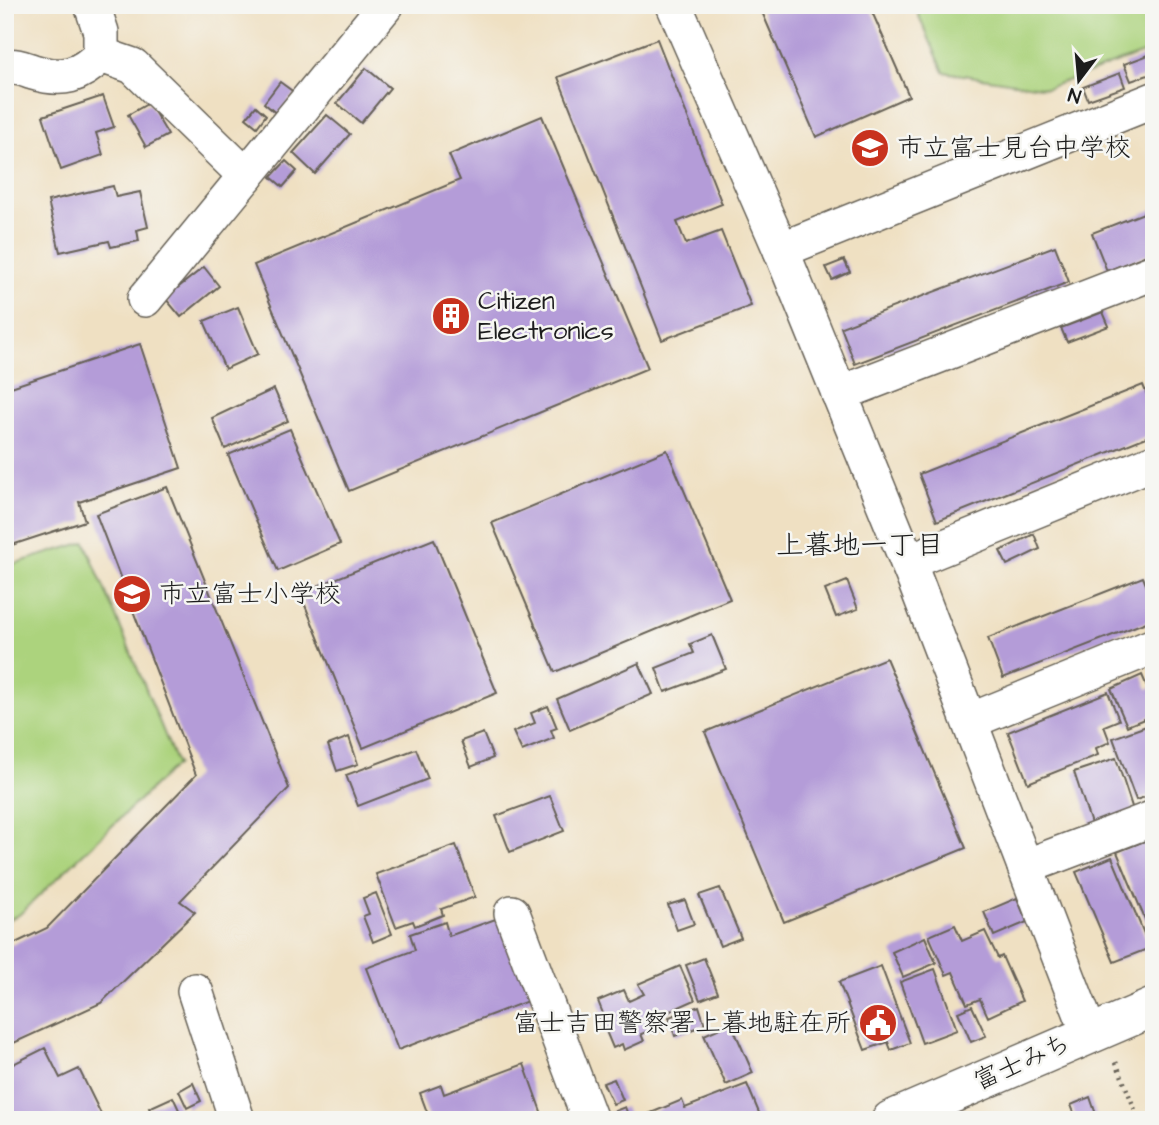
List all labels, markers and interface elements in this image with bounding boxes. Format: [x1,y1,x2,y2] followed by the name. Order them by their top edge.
[1044,46,1114,116] north arrow
[1065,80,1084,110] text: N
[849,127,891,169] school or university icon: 市立富士見台中学校
[897,130,1131,166] place label: 市立富士見台中学校
[478,283,614,349] place label: Citizen Electronics
[430,295,472,337] building icon: Citizen Electronics
[776,526,944,565] district label: 上暮地一丁目
[111,573,153,615] school or university icon: 市立富士小学校
[159,576,341,612] place label: 市立富士小学校
[857,1002,899,1044] public building icon: 富士吉田警察署上暮地駐在所
[513,1005,851,1041] place label: 富士吉田警察署上暮地駐在所
[968,1025,1076,1099] street label: 富士みち

